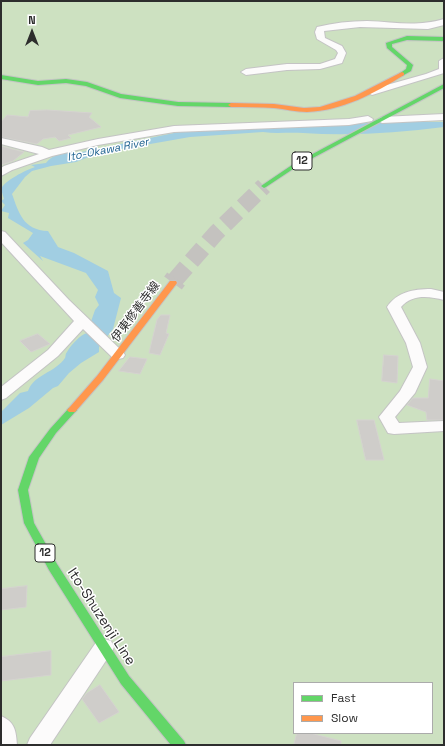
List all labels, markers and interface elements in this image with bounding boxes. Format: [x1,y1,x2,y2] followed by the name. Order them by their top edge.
[12,12,52,52] north arrow
[28,13,36,27] text: N
[66,136,150,164] water label: Ito-Okawa River
[292,152,312,170] road number: 12
[109,279,163,345] street label: 伊東修善寺線
[35,544,55,562] road number: 12
[63,565,139,669] street label: Ito-Shuzenji Line
[293,682,433,734] legend
[331,690,356,706] text: Fast
[331,710,358,726] text: Slow

